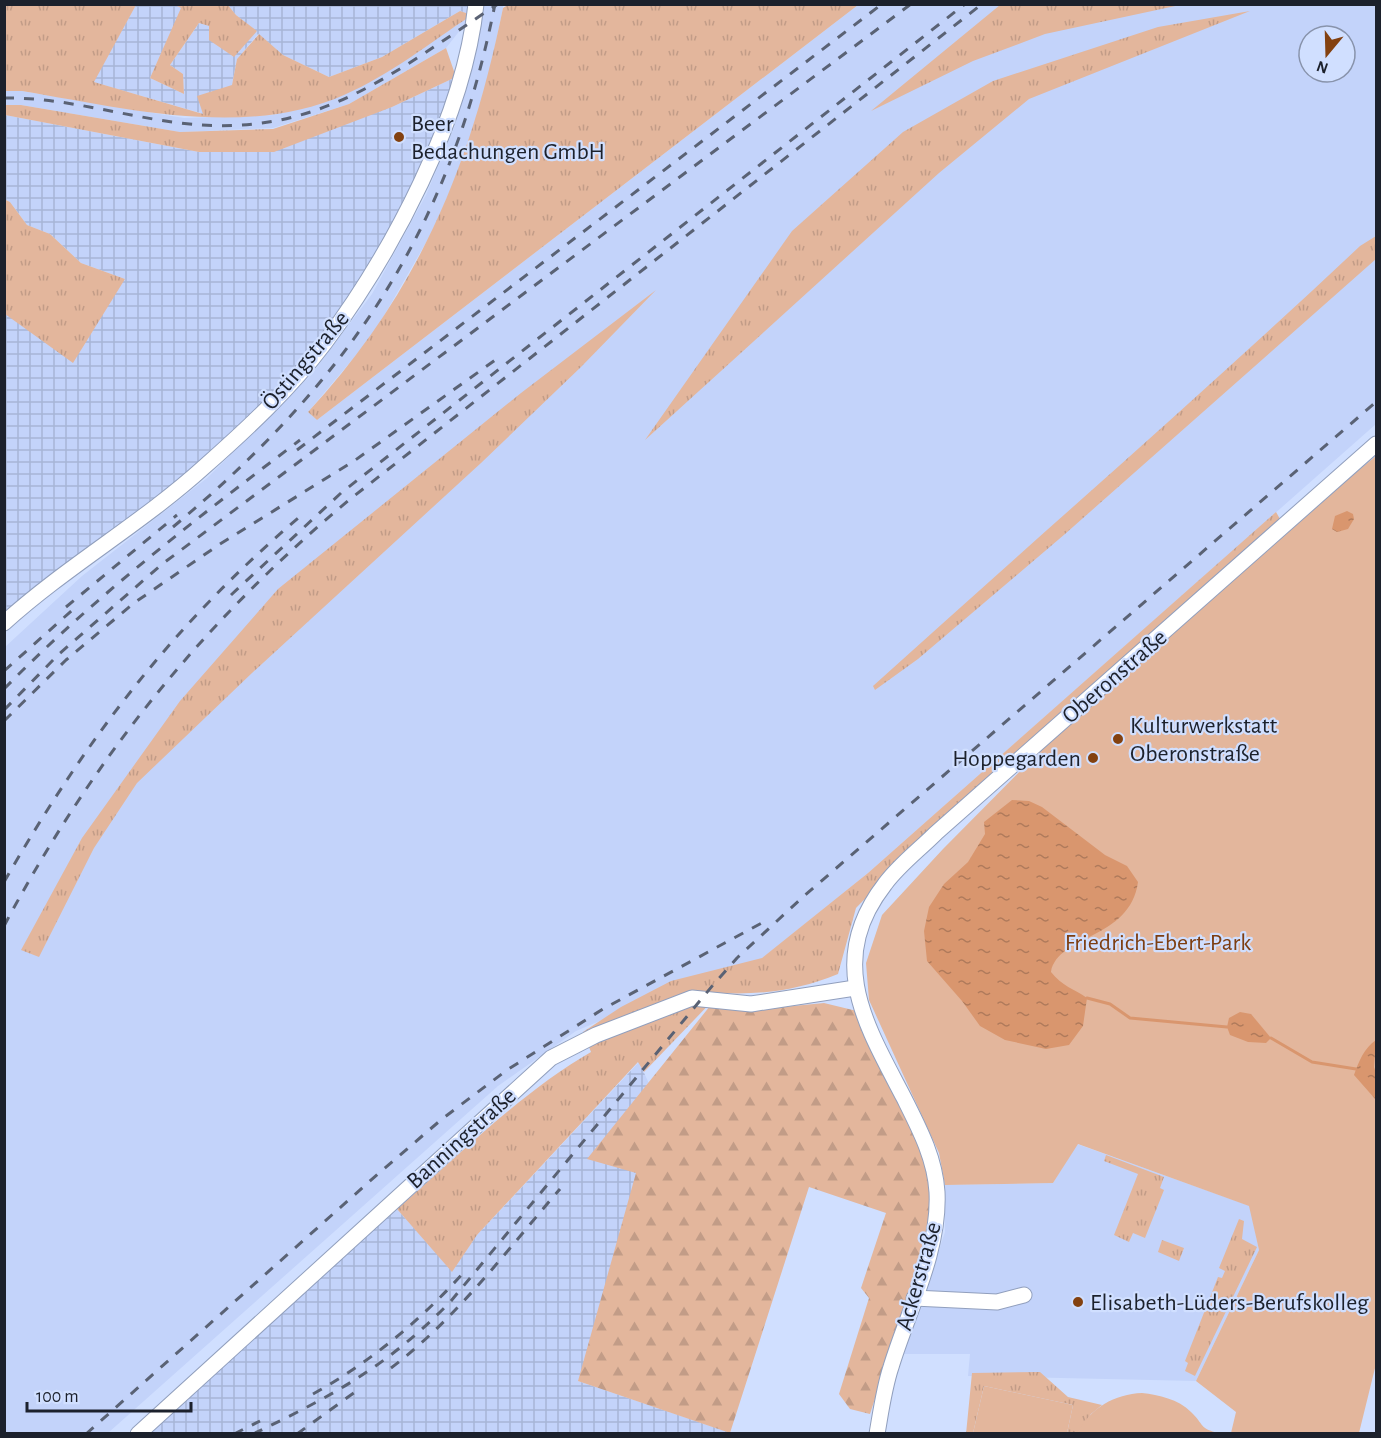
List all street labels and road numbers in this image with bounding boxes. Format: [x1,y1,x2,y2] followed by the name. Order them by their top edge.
[257,306,354,415] street label: Östingstraße
[1058,625,1172,728] street label: Oberonstraße
[402,1084,521,1194] street label: Banningstraße
[892,1219,946,1333] street label: Ackerstraße

